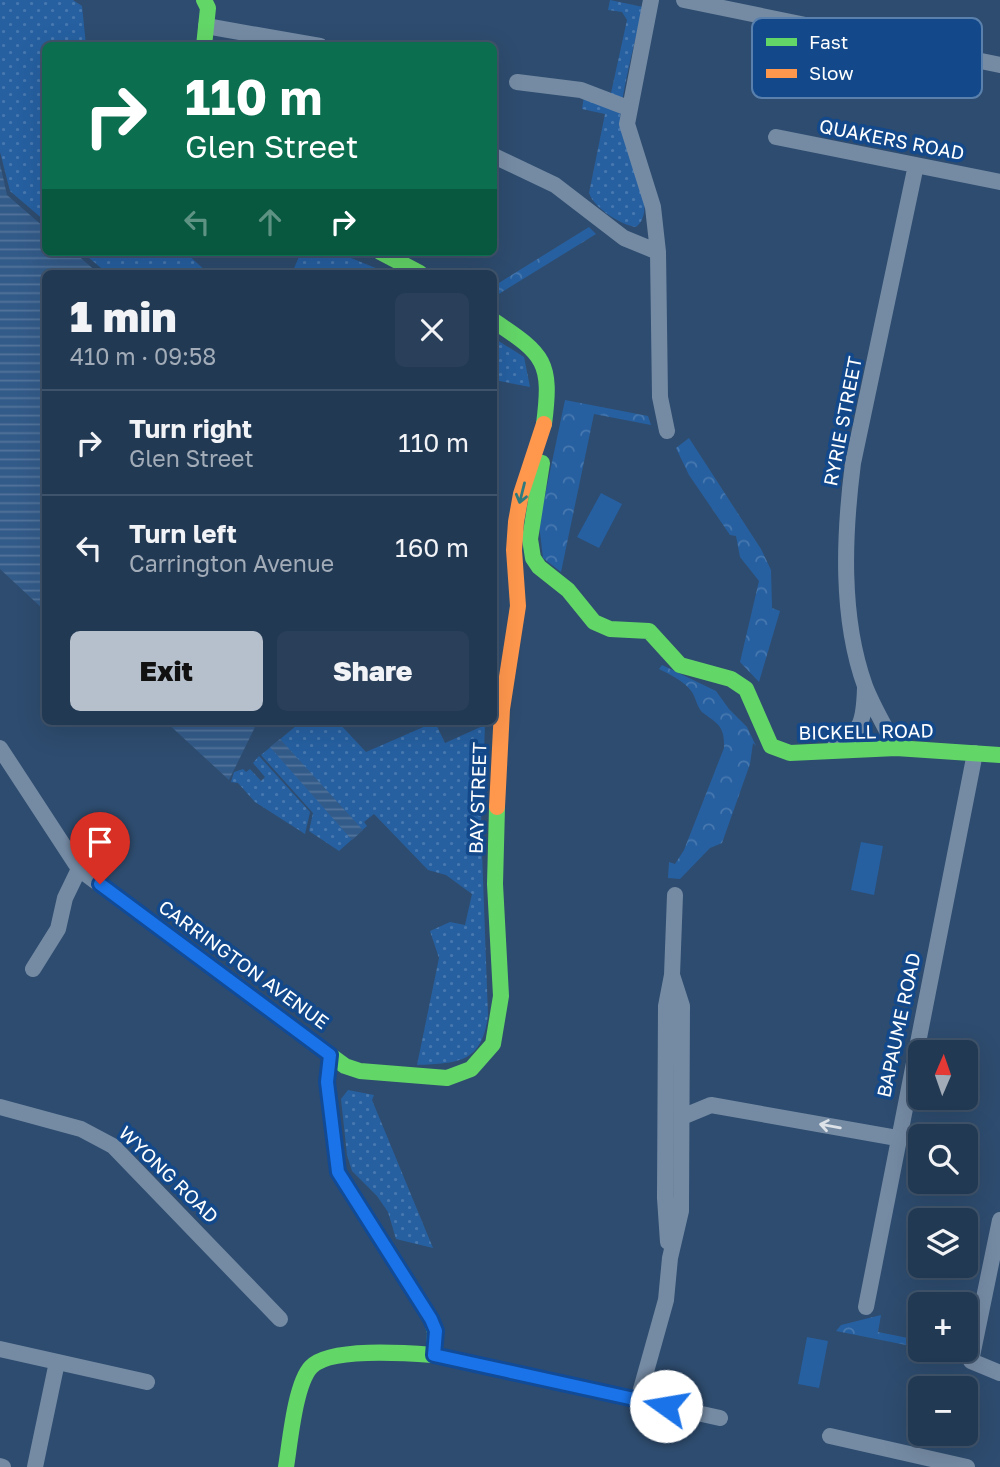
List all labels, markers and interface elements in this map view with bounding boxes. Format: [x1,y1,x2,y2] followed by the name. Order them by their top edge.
[752,18,982,98] legend
[809,30,848,53] text: Fast
[809,61,854,84] text: Slow
[185,67,322,126] text: 110 m
[70,70,161,161] icon: right
[818,114,966,164] street label: QUAKERS ROAD
[185,127,358,165] text: Glen Street
[178,203,216,241] icon: left
[251,203,289,241] icon: ahead
[324,203,362,241] icon: right
[70,291,177,341] text: 1 min
[395,293,469,367] button: close
[70,342,216,370] text: 410 m · 09:58
[818,354,866,488] street label: RYRIE STREET
[129,413,252,444] text: Turn right
[70,424,108,462] icon: right
[398,427,469,458] text: 110 m
[129,444,254,472] text: Glen Street
[515,481,528,504] one-way arrow
[129,518,237,549] text: Turn left
[70,529,108,567] icon: left
[395,532,469,563] text: 160 m
[129,549,334,577] text: Carrington Avenue
[70,631,263,711] button: Exit
[277,631,469,711] button: Share
[798,718,934,744] street label: BICKELL ROAD
[464,741,490,854] street label: BAY STREET
[70,812,130,884] pin
[81,823,119,861] icon: arrive
[155,895,333,1033] street label: CARRINGTON AVENUE
[871,951,925,1099] street label: BAPAUME ROAD
[908,1040,978,1110] north arrow
[908,1040,978,1446] map controls
[819,1119,842,1132] one-way arrow
[114,1121,224,1227] street label: WYONG ROAD
[908,1124,978,1194] button: search
[908,1208,978,1278] button: layers
[908,1292,978,1362] button: +
[629,1369,703,1443] position arrow
[908,1376,978,1446] button: −

